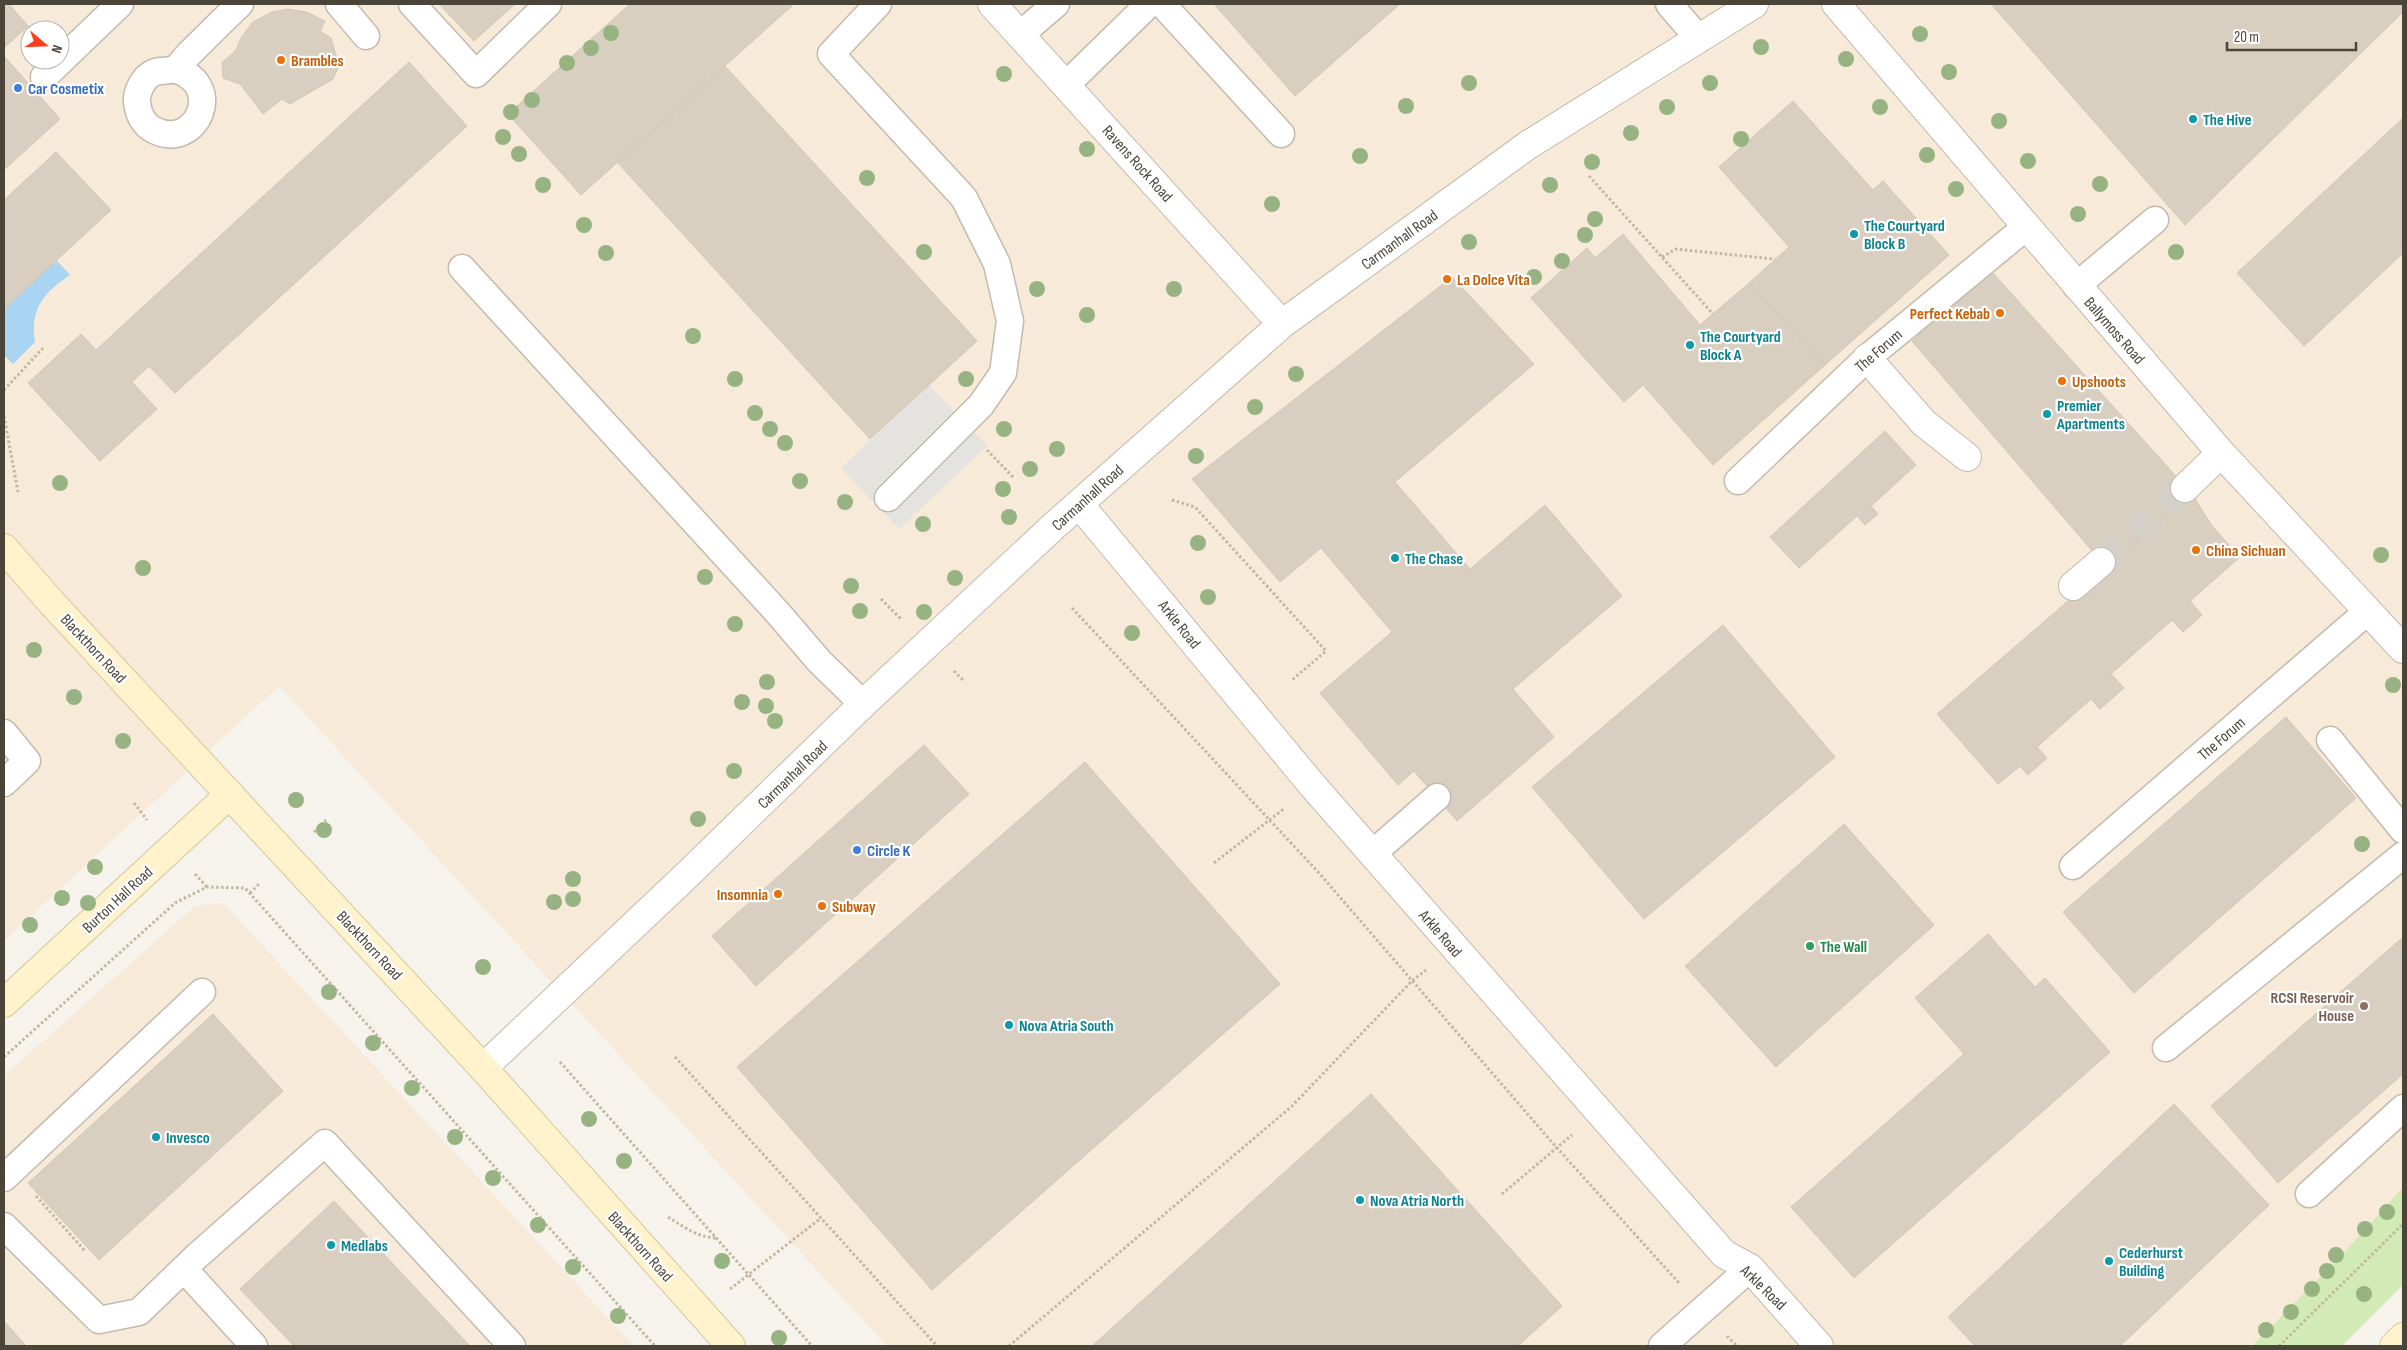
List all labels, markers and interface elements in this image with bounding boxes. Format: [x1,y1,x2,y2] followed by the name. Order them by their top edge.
[20,20,70,70] north arrow
[2227,20,2356,52] scale bar
[2234,28,2259,47] text: 20 m
[48,43,66,55] text: N
[291,52,344,71] place label: Brambles
[275,54,287,66] marker: Brambles
[28,80,104,99] place label: Car Cosmetix
[12,82,24,94] marker: Car Cosmetix
[2203,111,2252,130] place label: The Hive
[2187,113,2199,125] marker: The Hive
[1098,122,1176,206] street label: Ravens Rock Road
[1358,206,1442,274] street label: Carmanhall Road
[1864,217,1945,254] place label: The Courtyard Block B
[1848,228,1860,240] marker: The Courtyard Block B
[1457,271,1530,290] place label: La Dolce Vita
[1441,273,1453,285] marker: La Dolce Vita
[2080,293,2148,368] street label: Ballymoss Road
[1910,305,1990,324] place label: Perfect Kebab
[1994,307,2006,319] marker: Perfect Kebab
[1852,326,1906,377] street label: The Forum
[1700,328,1781,365] place label: The Courtyard Block A
[1684,339,1696,351] marker: The Courtyard Block A
[2072,373,2126,392] place label: Upshoots
[2056,375,2068,387] marker: Upshoots
[2056,397,2125,434] place label: Premier Apartments
[2041,408,2053,420] marker: Premier Apartments
[1048,461,1128,535] street label: Carmanhall Road
[2206,542,2286,561] place label: China Sichuan
[2190,544,2202,556] marker: China Sichuan
[1405,550,1463,569] place label: The Chase
[1389,552,1401,564] marker: The Chase
[1153,596,1204,653] street label: Arkle Road
[56,610,130,688] street label: Blackthorn Road
[2195,714,2249,765] street label: The Forum
[754,737,832,813] street label: Carmanhall Road
[867,842,911,861] place label: Circle K
[851,844,863,856] marker: Circle K
[79,863,157,937] street label: Burton Hall Road
[717,886,768,905] place label: Insomnia
[772,888,784,900] marker: Insomnia
[832,898,876,917] place label: Subway
[816,900,828,912] marker: Subway
[1414,906,1466,962] street label: Arkle Road
[332,907,406,985] street label: Blackthorn Road
[1820,938,1867,957] place label: The Wall
[1804,940,1816,952] marker: The Wall
[2271,989,2354,1026] place label: RCSI Reservoir House
[2358,1000,2370,1012] marker: RCSI Reservoir House
[1019,1017,1114,1036] place label: Nova Atria South
[1003,1019,1015,1031] marker: Nova Atria South
[166,1129,210,1148] place label: Invesco
[150,1131,162,1143] marker: Invesco
[1370,1192,1464,1211] place label: Nova Atria North
[1354,1194,1366,1206] marker: Nova Atria North
[603,1208,676,1286] street label: Blackthorn Road
[341,1237,388,1256] place label: Medlabs
[325,1239,337,1251] marker: Medlabs
[2119,1244,2183,1281] place label: Cederhurst Building
[2103,1255,2115,1267] marker: Cederhurst Building
[1735,1261,1790,1315] street label: Arkle Road

